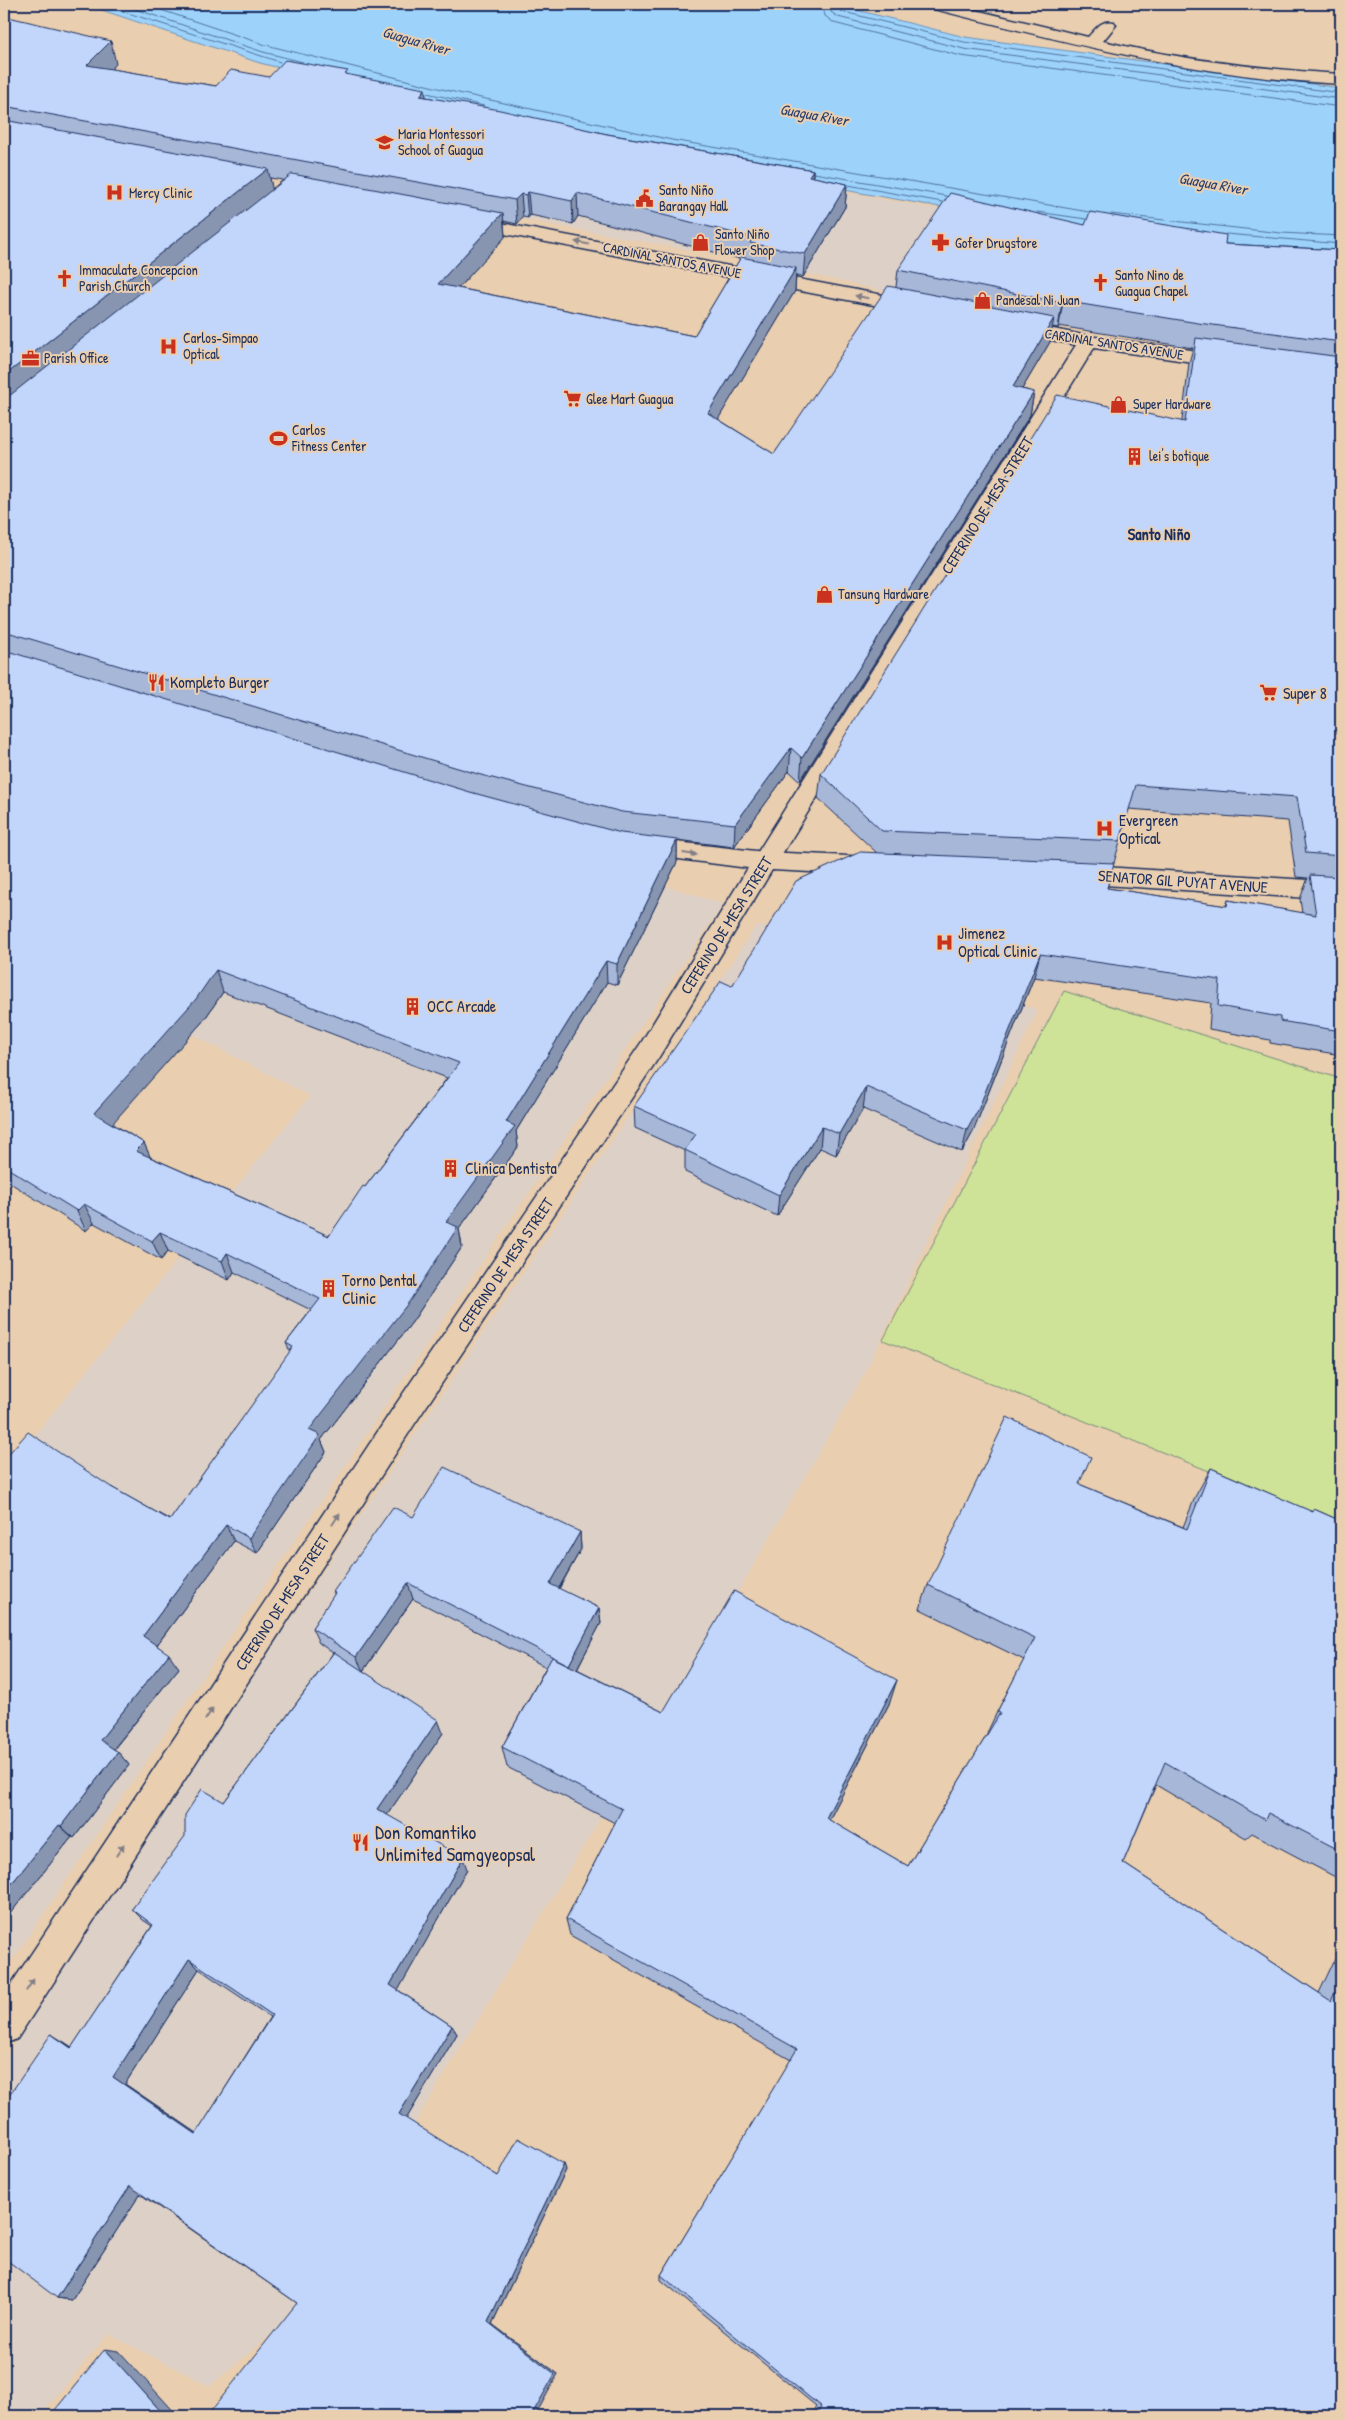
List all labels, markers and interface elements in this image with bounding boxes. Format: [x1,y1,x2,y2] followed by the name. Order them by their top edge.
[380,21,454,61] water label: Guagua River
[778,98,852,131] water label: Guagua River
[398,124,485,160] place label: Maria Montessori School of Guagua
[374,132,394,152] school or university icon: Maria Montessori School of Guagua
[1177,167,1251,200] water label: Guagua River
[659,180,729,216] place label: Santo Niño Barangay Hall
[105,183,125,203] hospital icon: Mercy Clinic
[129,183,193,203] place label: Mercy Clinic
[635,188,655,208] public building icon: Santo Niño Barangay Hall
[714,224,774,260] place label: Santo Niño Flower Shop
[691,232,711,252] shop icon: Santo Niño Flower Shop
[931,233,951,253] pharmacy icon: Gofer Drugstore
[955,233,1038,253] place label: Gofer Drugstore
[601,237,743,282] street label: CARDINAL SANTOS AVENUE
[573,239,589,247] one-way arrow
[79,260,198,295] place label: Immaculate Concepcion Parish Church
[1115,265,1188,301] place label: Santo Nino de Guagua Chapel
[55,268,75,288] church icon: Immaculate Concepcion Parish Church
[1091,273,1111,293] church icon: Santo Nino de Guagua Chapel
[972,290,992,310] shop icon: Pandesal Ni Juan
[996,290,1080,309] place label: Pandesal Ni Juan
[854,293,869,301] one-way arrow
[1043,323,1185,364] street label: CARDINAL SANTOS AVENUE
[183,328,259,364] place label: Carlos-Simpao Optical
[159,336,179,356] hospital icon: Carlos-Simpao Optical
[20,348,40,368] office icon: Parish Office
[44,348,109,367] place label: Parish Office
[562,389,582,409] supermarket icon: Glee Mart Guagua
[586,389,674,409] place label: Glee Mart Guagua
[1109,394,1129,414] shop icon: Super Hardware
[1133,394,1211,414] place label: Super Hardware
[291,420,367,455] place label: Carlos Fitness Center
[268,428,288,448] sports icon: Carlos Fitness Center
[936,432,1039,578] street label: CEFERINO DE MESA STREET
[1125,446,1145,466] building icon: lei's botique
[1149,446,1210,466] place label: lei's botique
[1128,523,1191,545] district label: Santo Niño
[814,584,834,604] shop icon: Tansung Hardware
[838,584,929,604] place label: Tansung Hardware
[170,671,269,693] place label: Kompleto Burger
[146,672,166,692] restaurant icon: Kompleto Burger
[1283,682,1327,704] place label: Super 8
[1259,683,1279,703] supermarket icon: Super 8
[1119,809,1178,849] place label: Evergreen Optical
[1095,819,1115,839] hospital icon: Evergreen Optical
[682,850,698,858] one-way arrow
[675,852,778,998] street label: CEFERINO DE MESA STREET
[1097,864,1269,898] street label: SENATOR GIL PUYAT AVENUE
[958,922,1038,962] place label: Jimenez Optical Clinic
[934,932,954,952] hospital icon: Jimenez Optical Clinic
[427,995,497,1017] place label: OCC Arcade
[403,996,423,1016] building icon: OCC Arcade
[465,1157,557,1179] place label: Clinica Dentista
[441,1158,461,1178] building icon: Clinica Dentista
[452,1193,559,1337] street label: CEFERINO DE MESA STREET
[342,1269,417,1309] place label: Torno Dental Clinic
[318,1279,338,1299] building icon: Torno Dental Clinic
[331,1513,341,1526] one-way arrow
[230,1529,335,1674] street label: CEFERINO DE MESA STREET
[204,1707,213,1720] one-way arrow
[375,1819,536,1867] place label: Don Romantiko Unlimited Samgyeopsal
[351,1833,371,1853] restaurant icon: Don Romantiko Unlimited Samgyeopsal
[115,1843,124,1856] one-way arrow
[26,1979,35,1992] one-way arrow

